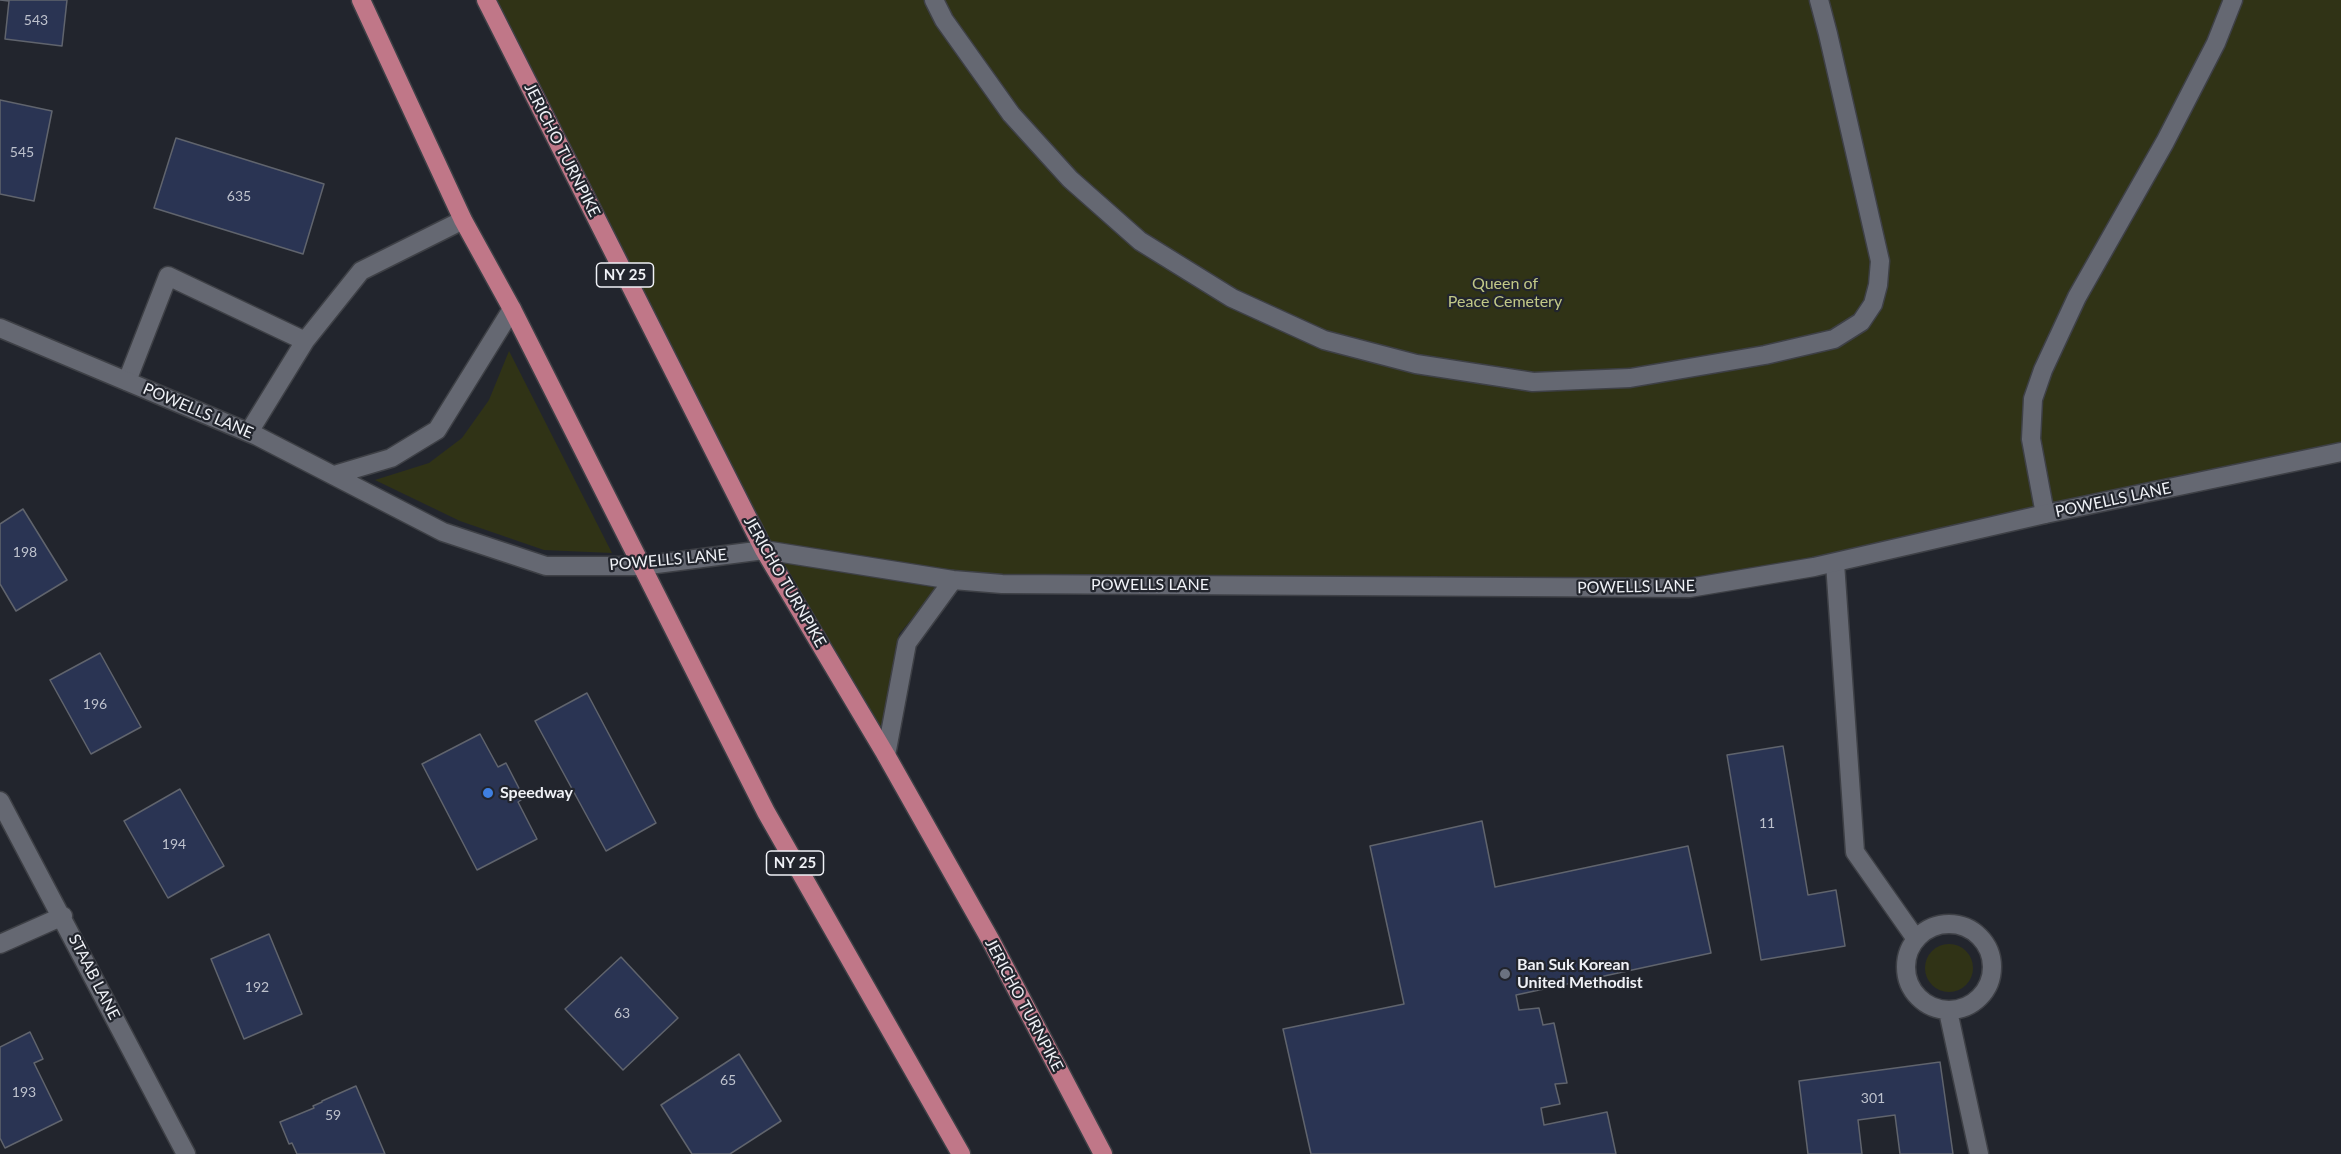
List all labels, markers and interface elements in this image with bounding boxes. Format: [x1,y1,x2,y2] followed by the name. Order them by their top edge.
[24,12,48,28] house number: 543
[520,80,604,220] street label: JERICHO TURNPIKE
[10,144,34,160] house number: 545
[227,188,251,204] house number: 635
[596,263,654,287] road number: NY 25
[1448,274,1562,312] park label: Queen of Peace Cemetery
[140,379,256,443] street label: POWELLS LANE
[2053,478,2173,522] street label: POWELLS LANE
[740,513,830,651] street label: JERICHO TURNPIKE
[13,544,37,560] house number: 198
[609,545,727,575] street label: POWELLS LANE
[1091,575,1209,595] street label: POWELLS LANE
[1577,576,1695,598] street label: POWELLS LANE
[83,696,107,712] house number: 196
[500,783,573,803] place label: Speedway
[481,786,495,800] marker: Speedway
[1759,815,1775,831] house number: 11
[162,836,186,852] house number: 194
[766,851,824,875] road number: NY 25
[64,931,124,1023] street label: STAAB LANE
[981,935,1067,1075] street label: JERICHO TURNPIKE
[1517,955,1643,993] place label: Ban Suk Korean United Methodist
[1498,967,1512,981] marker: Ban Suk Korean United Methodist
[245,979,269,995] house number: 192
[614,1005,630,1021] house number: 63
[720,1072,736,1088] house number: 65
[12,1084,36,1100] house number: 193
[1861,1090,1885,1106] house number: 301
[325,1107,341,1123] house number: 59

